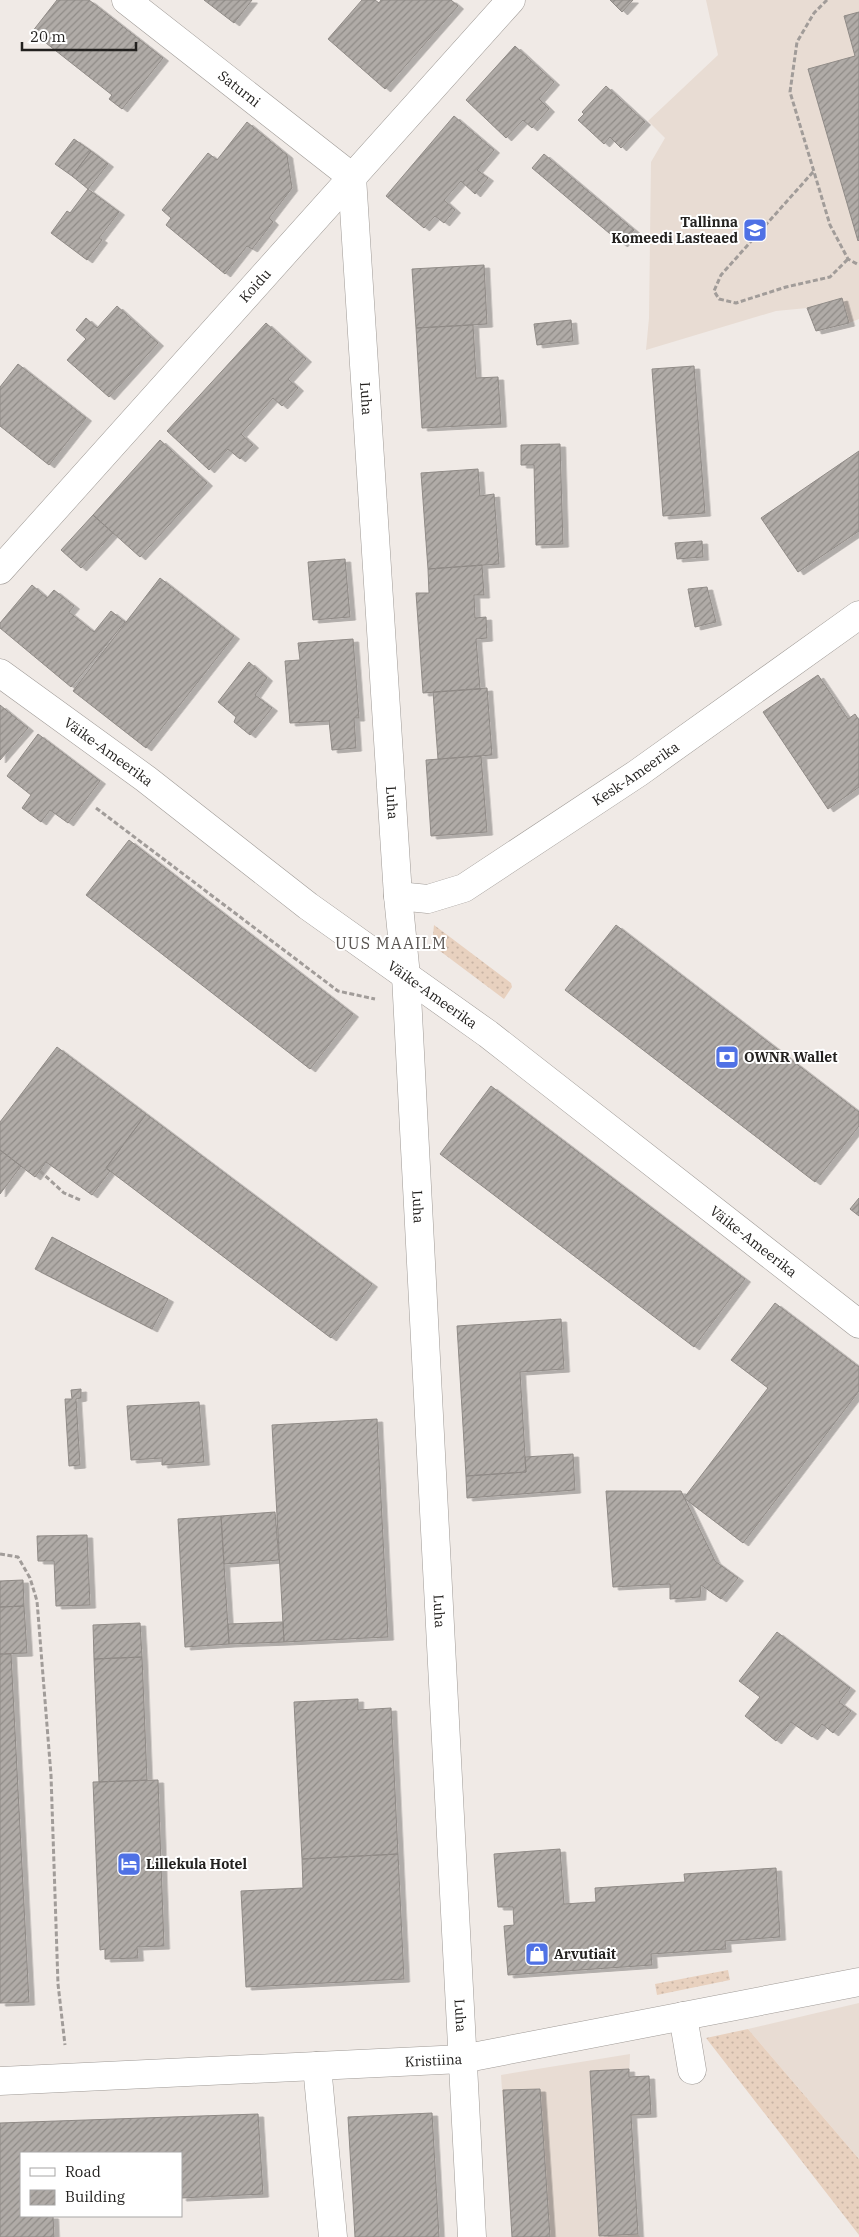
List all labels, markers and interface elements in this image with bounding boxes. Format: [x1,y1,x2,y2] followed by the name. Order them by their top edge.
[22,20,136,52] scale bar
[30,27,66,46] text: 20 m
[215,67,264,111] street label: Saturni
[611,213,738,247] place label: Tallinna Komeedi Lasteaed
[742,217,768,243] school or university icon: Tallinna Komeedi Lasteaed
[235,265,275,306] street label: Koidu
[356,381,376,416] street label: Luha
[60,713,157,790] street label: Väike-Ameerika
[589,737,683,810] street label: Kesk-Ameerika
[382,785,402,820] street label: Luha
[335,933,447,953] district label: UUS MAAILM
[384,957,481,1033] street label: Väike-Ameerika
[714,1044,740,1070] bank icon: OWNR Wallet
[744,1048,837,1066] place label: OWNR Wallet
[408,1190,428,1224] street label: Luha
[706,1202,801,1281] street label: Väike-Ameerika
[429,1594,449,1629] street label: Luha
[116,1851,142,1877] hotel icon: Lillekula Hotel
[146,1855,248,1873] place label: Lillekula Hotel
[524,1941,550,1967] shop icon: Arvutiait
[554,1945,616,1963] place label: Arvutiait
[451,1999,470,2033] street label: Luha
[404,2050,463,2071] street label: Kristiina
[20,2152,182,2217] legend
[65,2162,101,2181] text: Road
[65,2187,125,2206] text: Building

